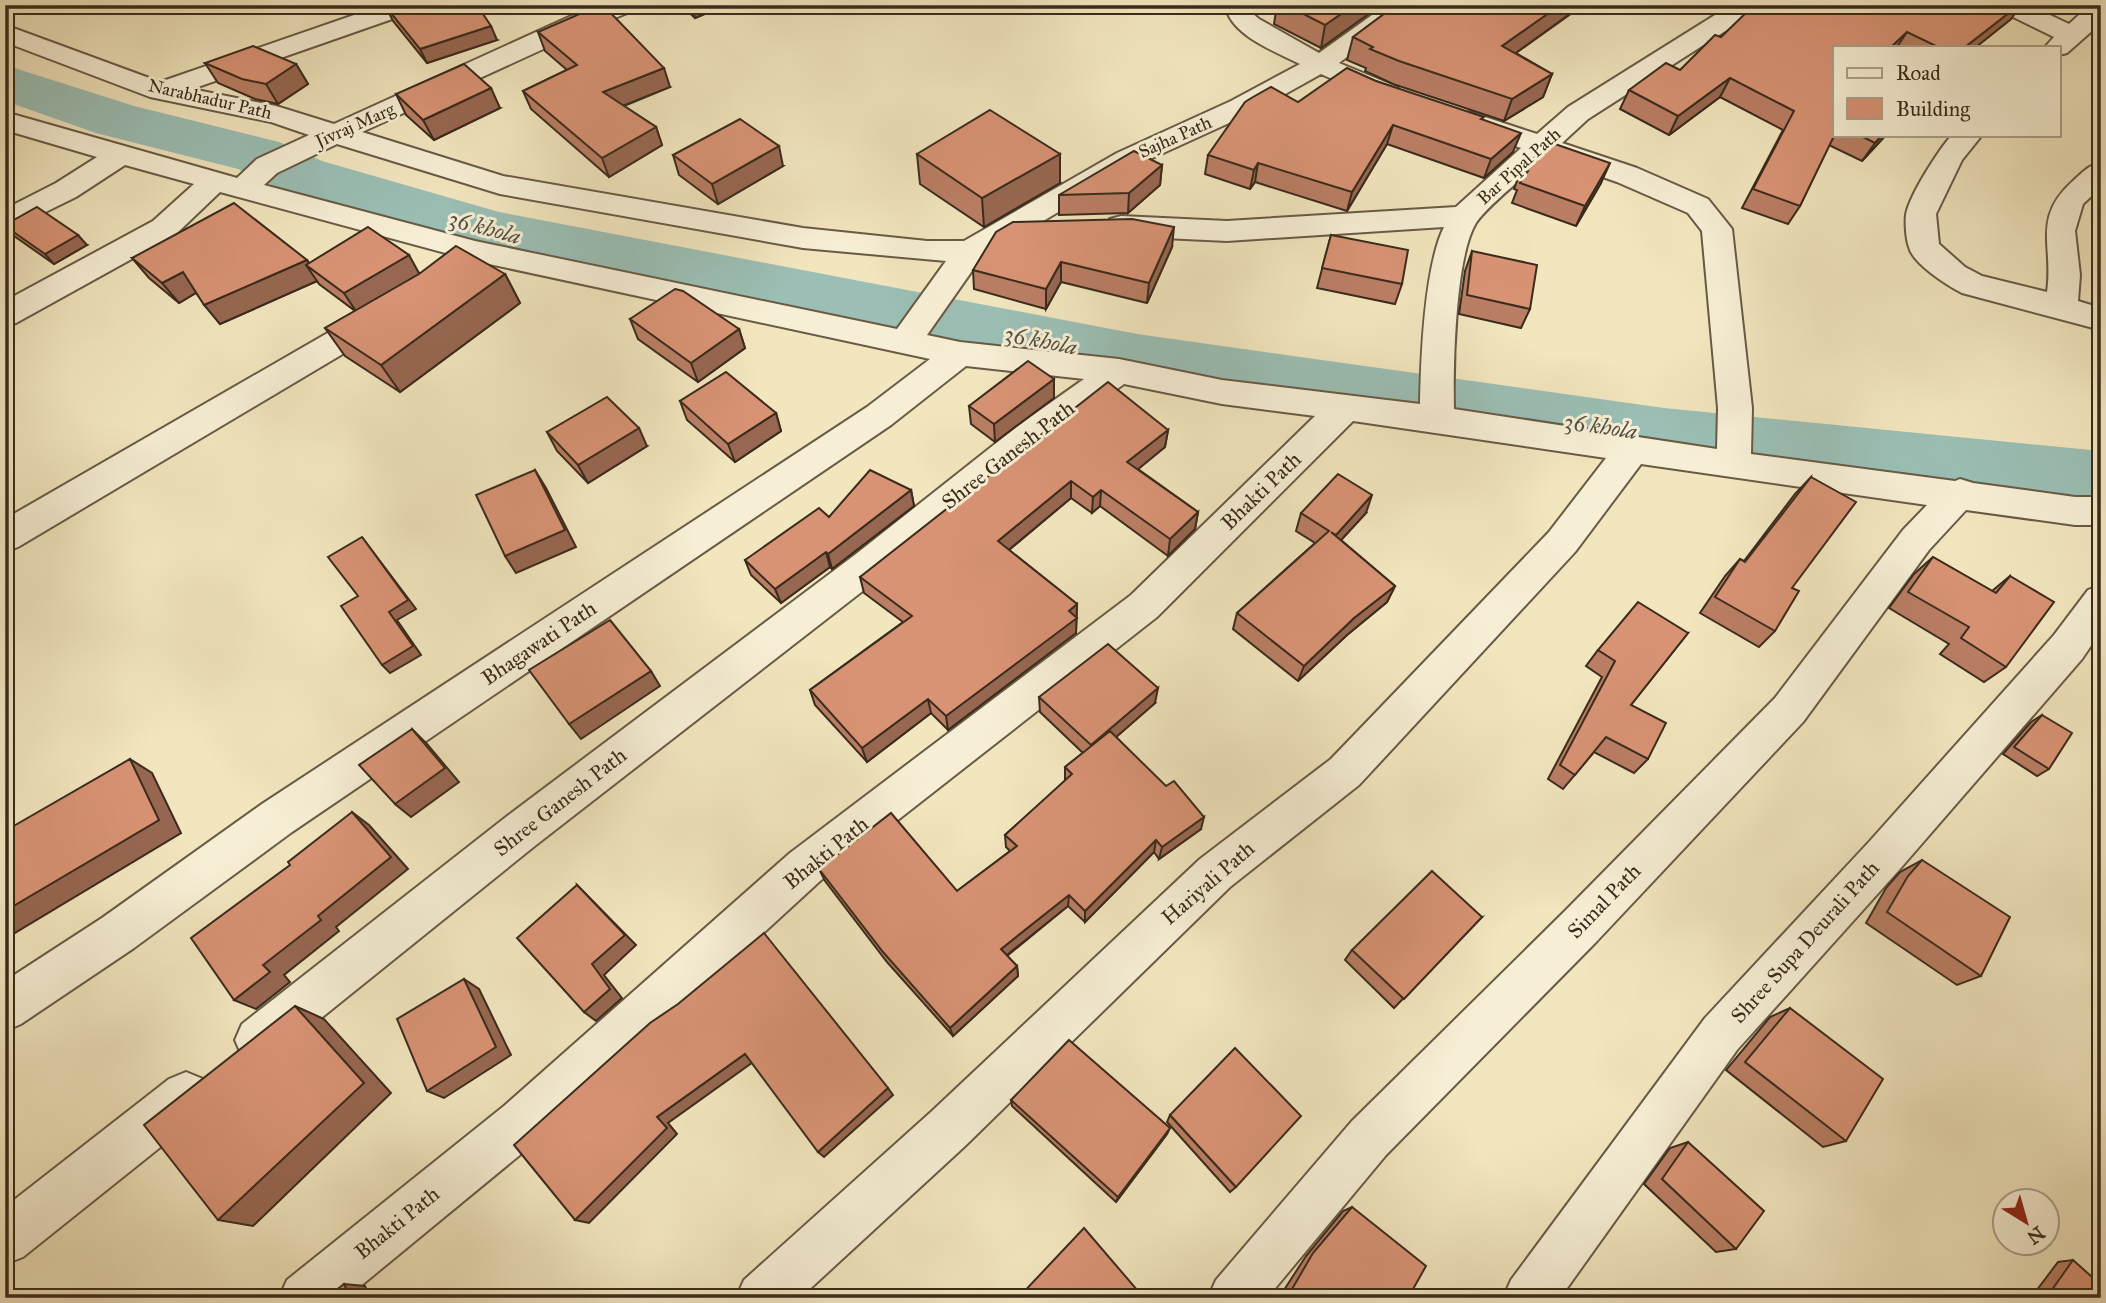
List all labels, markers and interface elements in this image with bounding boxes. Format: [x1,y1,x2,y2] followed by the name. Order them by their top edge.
[1833,46,2060,136] legend
[1896,60,1941,86] text: Road
[146,74,274,124] street label: Narabhadur Path
[1896,96,1970,122] text: Building
[310,97,399,154] street label: Jivraj Marg
[1135,111,1215,163] street label: Sajha Path
[1473,123,1565,209] street label: Bar Pipal Path
[446,204,524,250] water label: 36 khola
[1002,319,1080,361] water label: 36 khola
[936,395,1080,515] street label: Shree Ganesh Path
[1563,407,1639,445] water label: 36 khola
[1215,446,1307,536] street label: Bhakti Path
[477,595,602,691] street label: Bhagawati Path
[488,742,632,862] street label: Shree Ganesh Path
[778,811,874,895] street label: Bhakti Path
[1156,835,1260,930] street label: Hariyali Path
[1725,855,1885,1029] street label: Shree Supa Deurali Path
[1562,858,1646,944] street label: Simal Path
[349,1181,445,1265] street label: Bhakti Path
[1990,1188,2060,1258] north arrow
[2023,1221,2049,1249] text: N

